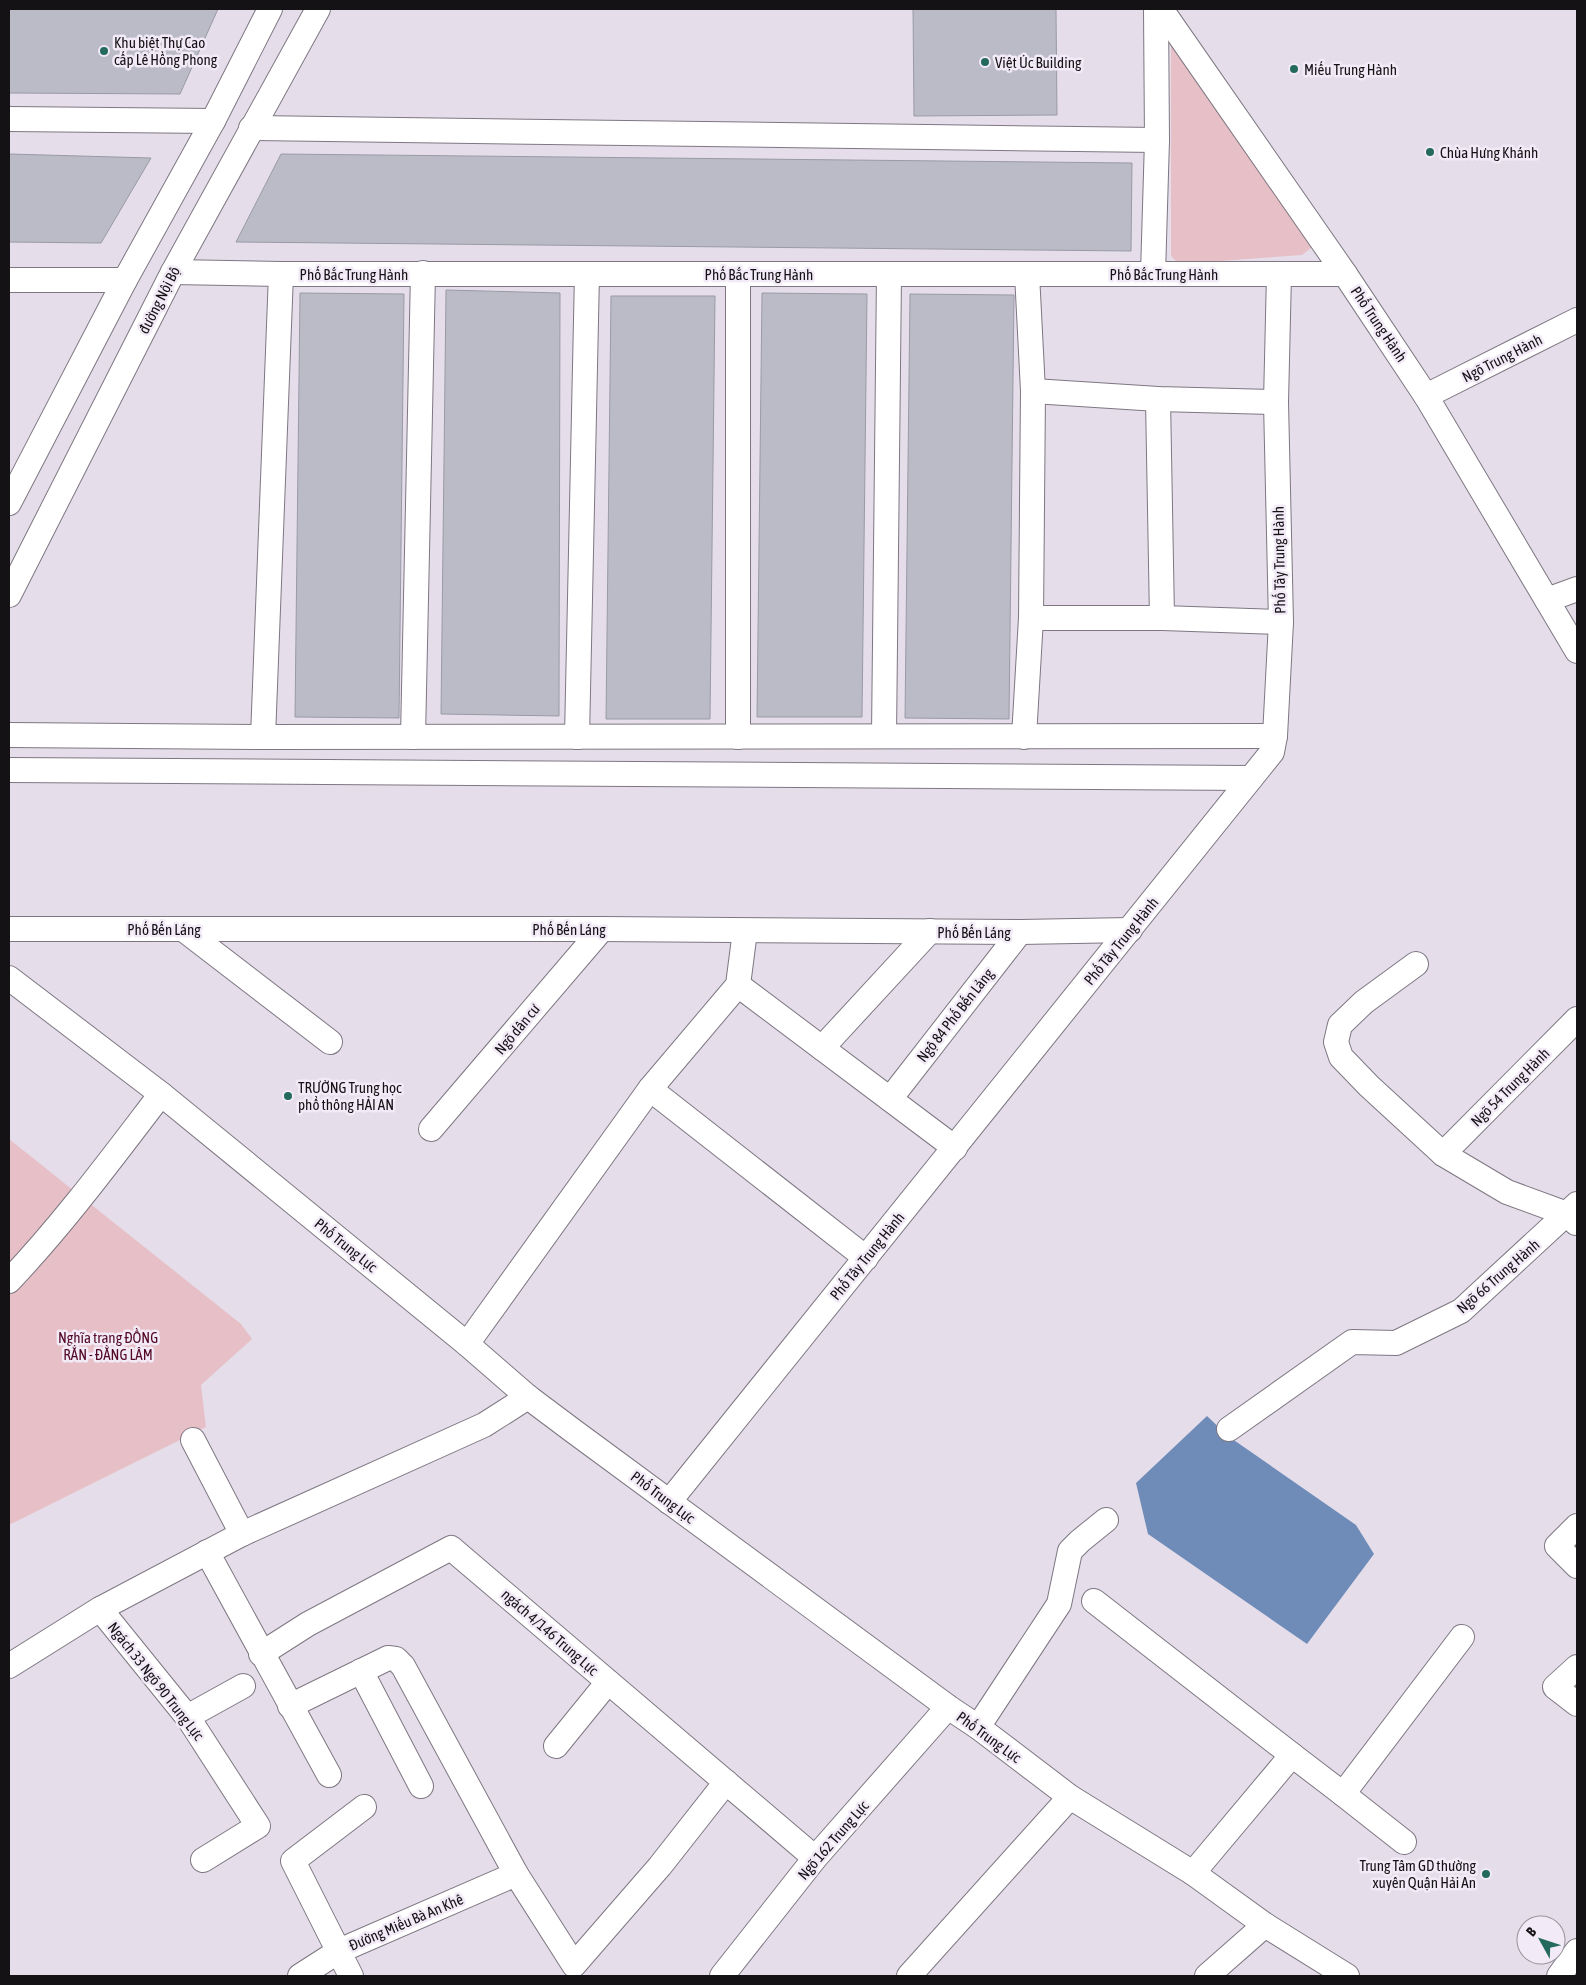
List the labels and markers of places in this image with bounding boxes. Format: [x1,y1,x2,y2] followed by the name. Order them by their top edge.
[114,34,218,68] place label: Khu biệt Thự Cao cấp Lê Hồng Phong
[98,45,110,57] marker: Khu biệt Thự Cao cấp Lê Hồng Phong
[995,54,1082,71] place label: Việt Úc Building
[979,56,991,68] marker: Việt Úc Building
[1304,61,1397,78] place label: Miếu Trung Hành
[1288,63,1300,75] marker: Miếu Trung Hành
[1440,144,1538,161] place label: Chùa Hưng Khánh
[1424,146,1436,158] marker: Chùa Hưng Khánh
[298,1079,402,1113] place label: TRƯỜNG Trung học phổ thông HẢI AN
[282,1090,294,1102] marker: TRƯỜNG Trung học phổ thông HẢI AN
[1359,1857,1477,1891] place label: Trung Tâm GD thường xuyên Quận Hải An
[1480,1868,1492,1880] marker: Trung Tâm GD thường xuyên Quận Hải An

